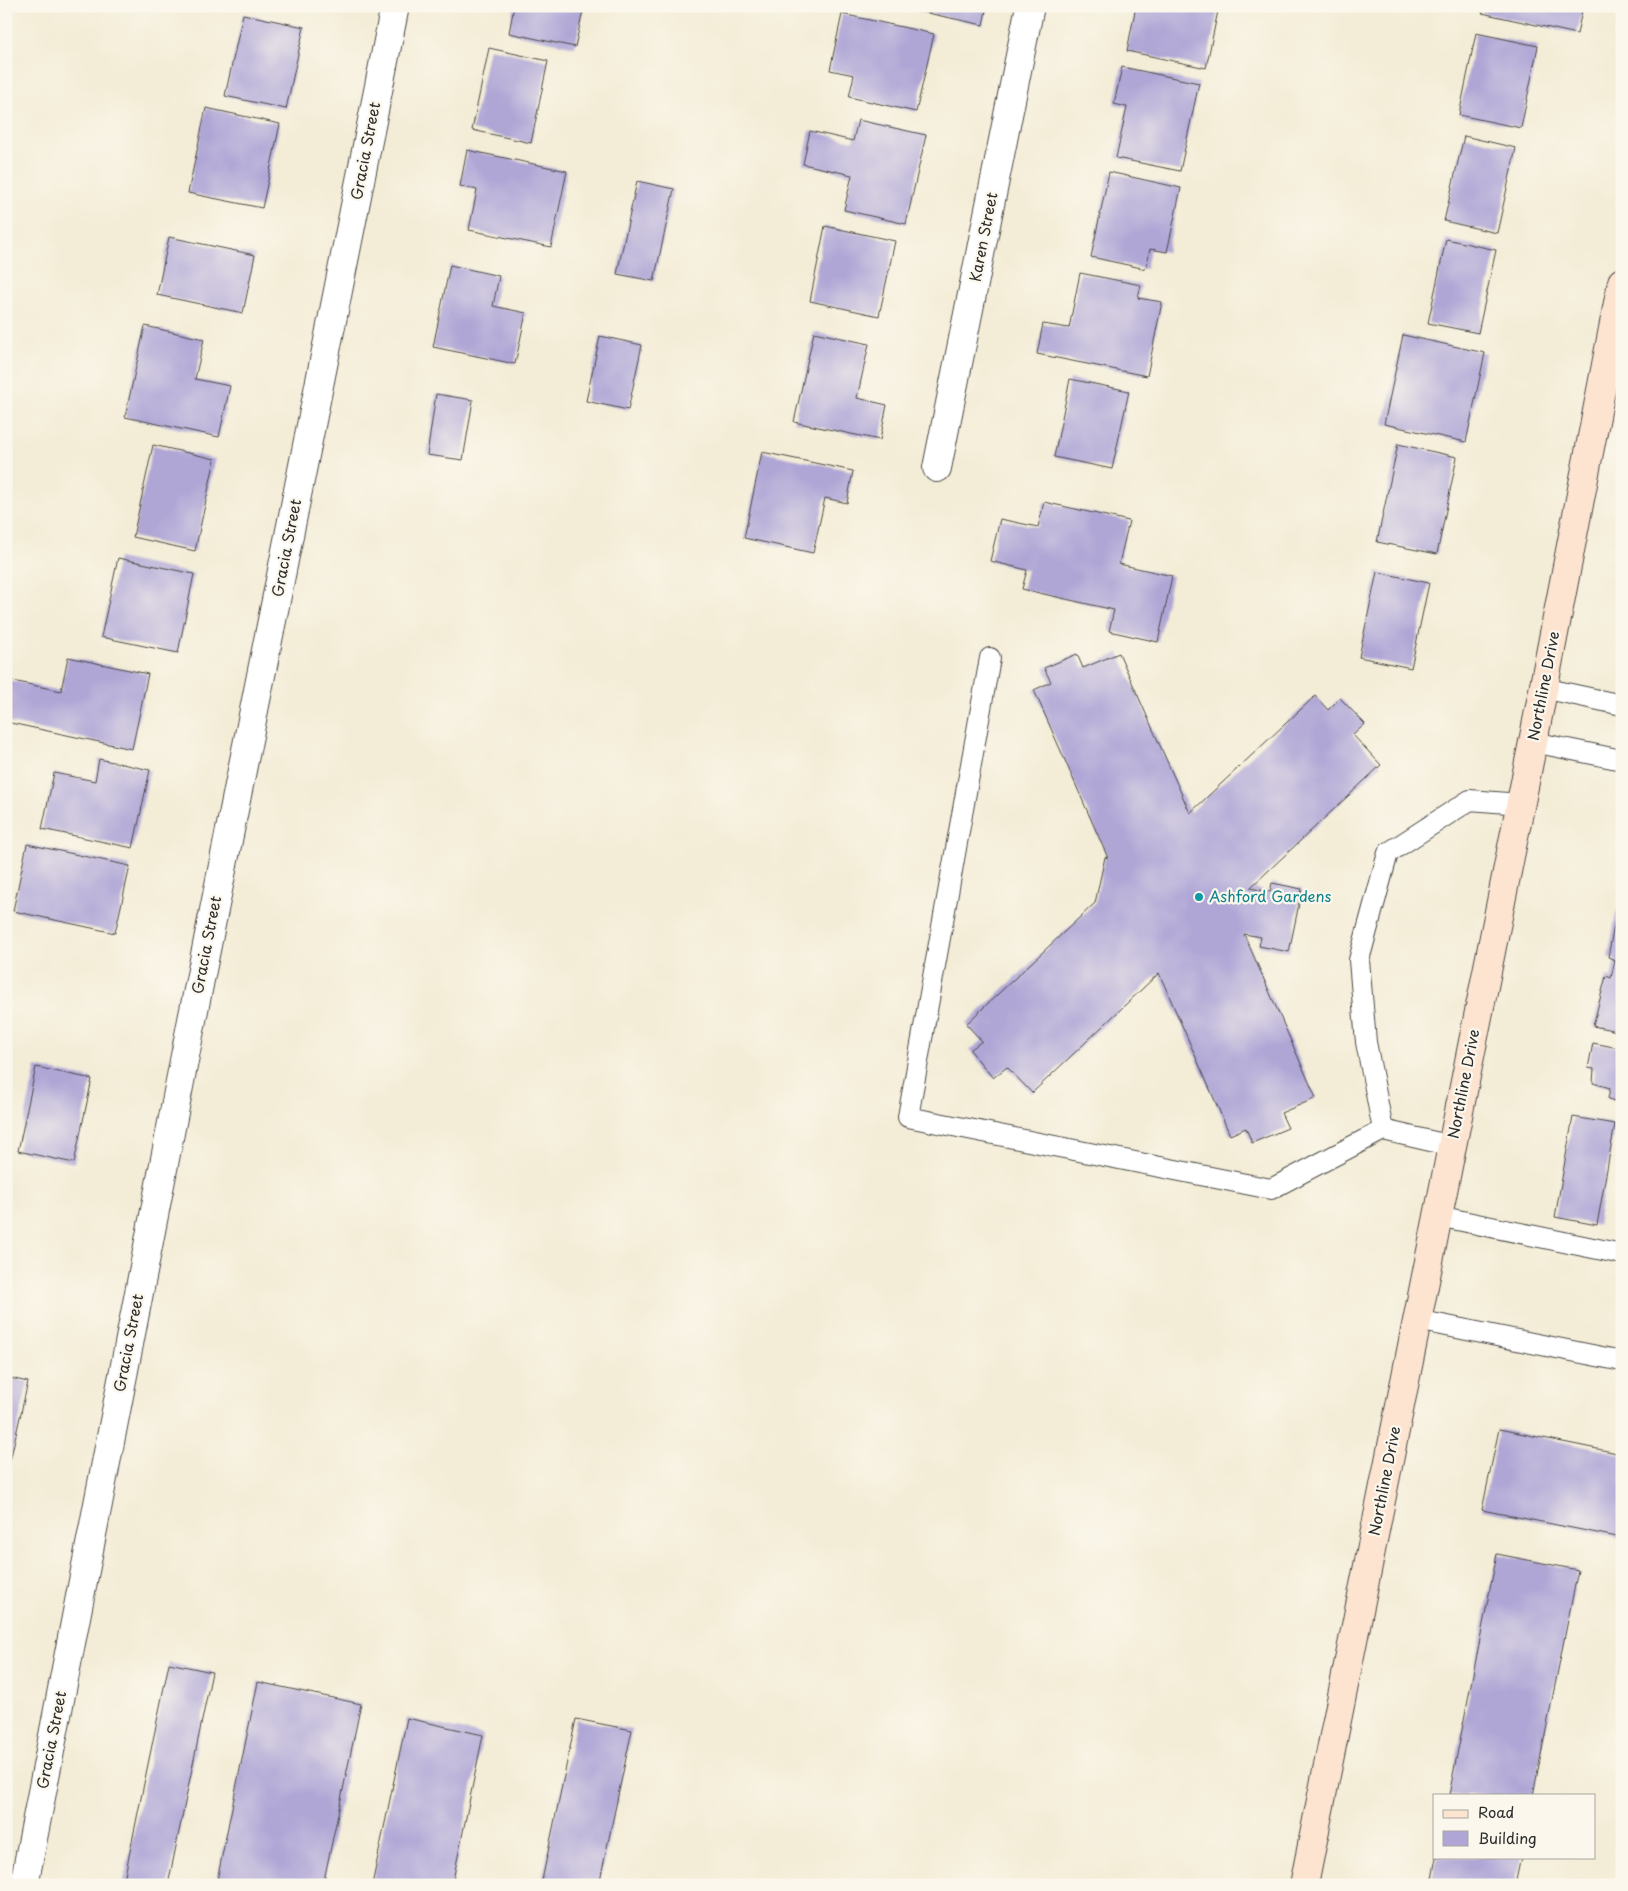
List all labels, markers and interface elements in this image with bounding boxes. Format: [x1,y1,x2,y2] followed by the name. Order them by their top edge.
[344,100,385,202] street label: Gracia Street
[963,190,1002,283] street label: Karen Street
[265,497,306,599] street label: Gracia Street
[1521,629,1564,743] street label: Northline Drive
[1209,884,1332,907] place label: Ashford Gardens
[1193,891,1205,903] marker: Ashford Gardens
[185,894,226,996] street label: Gracia Street
[1441,1027,1484,1141] street label: Northline Drive
[107,1292,148,1394] street label: Gracia Street
[1362,1424,1405,1538] street label: Northline Drive
[30,1689,71,1791] street label: Gracia Street
[1433,1794,1596,1858] legend
[1478,1800,1514,1823] text: Road
[1478,1826,1537,1849] text: Building

